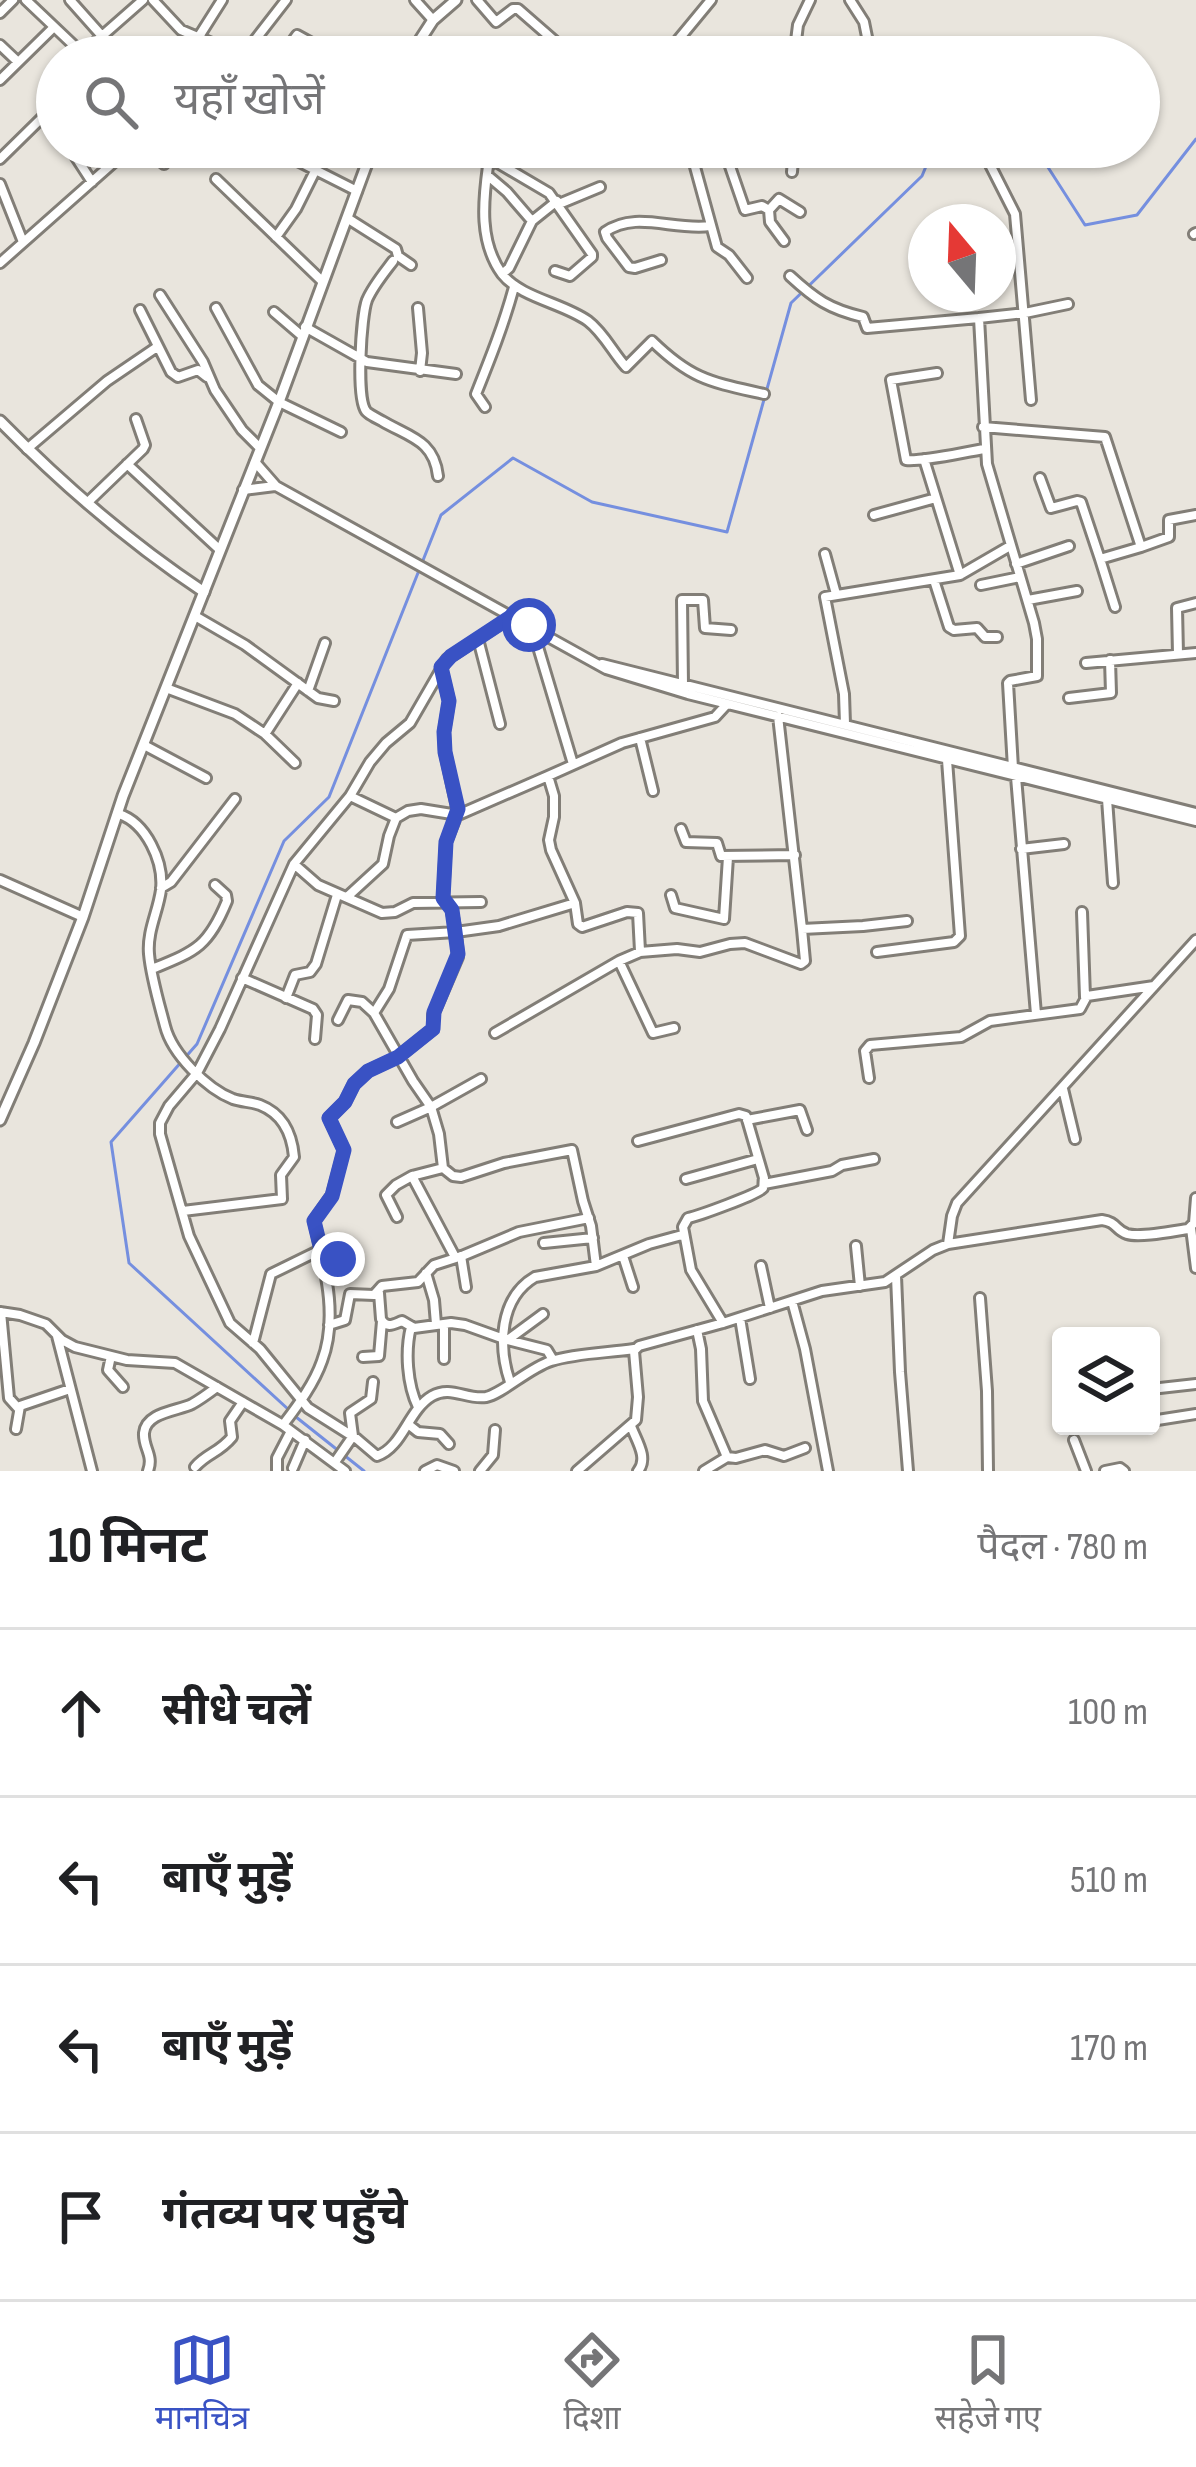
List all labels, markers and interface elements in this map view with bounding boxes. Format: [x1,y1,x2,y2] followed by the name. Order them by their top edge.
[36,36,1160,168] search box
[78,69,144,135] icon: search
[174,73,325,128] text: यहाँ खोजें
[908,204,1016,312] north arrow
[502,598,556,652] route start
[311,1232,365,1286] route end
[1052,1327,1160,1435] map controls
[1052,1327,1160,1435] button: layers
[48,1516,207,1577] text: 10 मिनट
[977,1524,1148,1571] text: पैदल · 780 m
[48,1680,114,1746] icon: ahead
[162,1683,311,1738] text: सीधे चलें
[1068,1689,1148,1736] text: 100 m
[48,1848,114,1914] icon: left
[162,1851,292,1906] text: बाएँ मुड़ें
[1070,1857,1148,1904] text: 510 m
[48,2016,114,2082] icon: left
[162,2019,292,2074] text: बाएँ मुड़ें
[1070,2025,1148,2072] text: 170 m
[48,2184,114,2250] icon: arrive
[162,2187,407,2242] text: गंतव्य पर पहुँचे
[155,2327,249,2442] tab: मानचित्र
[559,2327,625,2442] tab: दिशा
[935,2327,1041,2442] tab: सहेजे गए

